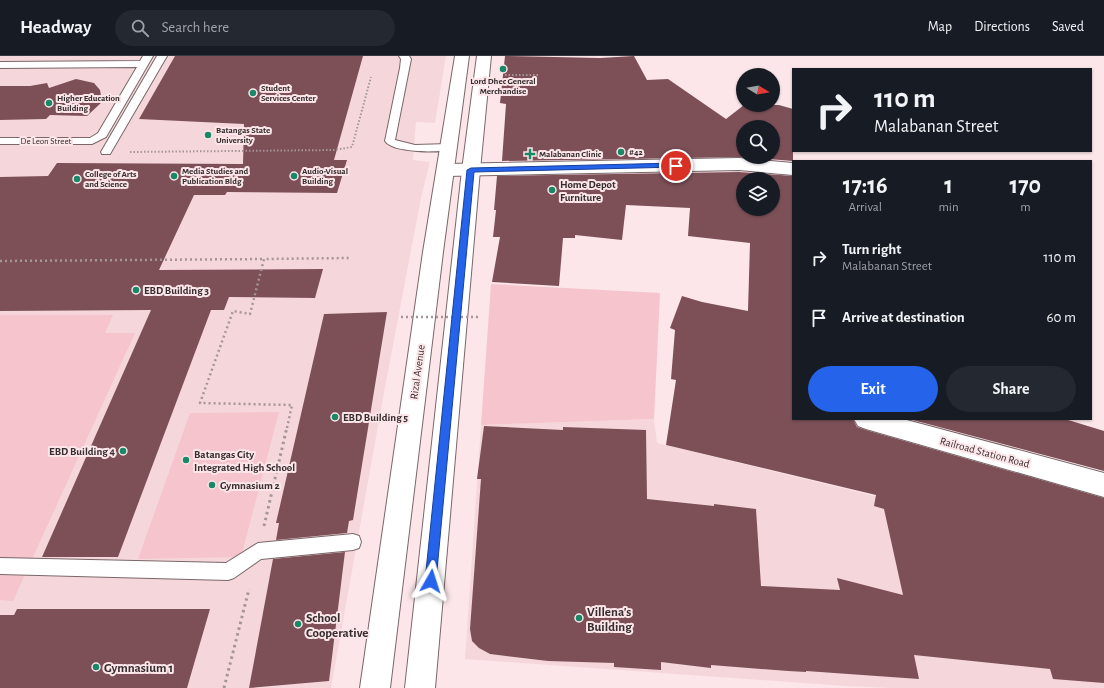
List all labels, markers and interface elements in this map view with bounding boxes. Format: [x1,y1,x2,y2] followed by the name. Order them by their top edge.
[115,10,395,46] search box
[129,17,151,39] icon: search
[20,18,91,37] text: Headway
[161,20,229,35] text: Search here
[928,20,952,34] text: Map
[974,20,1030,34] text: Directions
[1052,20,1084,34] text: Saved
[498,64,508,74] marker: Lord Dhec General Merchandise
[736,68,780,112] north arrow
[736,68,780,216] map controls
[470,77,536,96] place label: Lord Dhec General Merchandise
[261,84,316,103] place label: Student Services Center
[808,84,860,136] icon: right
[874,85,936,113] text: 110 m
[248,88,258,98] marker: Student Services Center
[57,94,120,113] place label: Higher Education Building
[44,98,54,108] marker: Higher Education Building
[874,118,999,136] text: Malabanan Street
[736,120,780,164] button: search
[216,126,270,145] place label: Batangas State University
[203,130,213,140] marker: Batangas State University
[21,137,72,146] street label: De Leon Street
[616,147,626,157] marker: #42
[524,148,536,160] marker: Malabanan Clinic
[629,148,643,157] place label: #42
[659,149,693,183] pin
[539,150,602,159] place label: Malabanan Clinic
[665,155,687,177] icon: arrive
[182,167,248,186] place label: Media Studies and Publication Bldg
[302,167,348,186] place label: Audio-Visual Building
[85,170,137,189] place label: College of Arts and Science
[169,171,179,181] marker: Media Studies and Publication Bldg
[289,171,299,181] marker: Audio-Visual Building
[736,172,780,216] button: layers
[72,174,82,184] marker: College of Arts and Science
[843,174,888,198] text: 17:16
[944,174,953,198] text: 1
[1010,174,1041,198] text: 170
[560,179,616,203] place label: Home Depot Furniture
[547,185,557,195] marker: Home Depot Furniture
[849,201,882,214] text: Arrival
[938,201,959,214] text: min
[1020,201,1031,214] text: m
[842,242,901,257] text: Turn right
[808,247,830,269] icon: right
[1043,250,1076,265] text: 110 m
[842,260,932,273] text: Malabanan Street
[131,285,141,295] marker: EBD Building 3
[144,285,209,296] place label: EBD Building 3
[808,307,830,329] icon: arrive
[842,310,965,325] text: Arrive at destination
[1047,310,1076,325] text: 60 m
[408,344,427,400] street label: Rizal Avenue
[808,366,938,412] button: Exit
[946,366,1076,412] button: Share
[330,412,340,422] marker: EBD Building 5
[343,412,408,423] place label: EBD Building 5
[939,435,1031,470] street label: Railroad Station Road
[49,446,115,457] place label: EBD Building 4
[118,446,128,456] marker: EBD Building 4
[194,449,295,473] place label: Batangas City Integrated High School
[181,455,191,465] marker: Batangas City Integrated High School
[207,480,217,490] marker: Gymnasium 2
[220,480,280,491] place label: Gymnasium 2
[410,560,452,602] position arrow
[587,606,632,634] place label: Villena's Building
[306,612,368,640] place label: School Cooperative
[574,613,584,623] marker: Villena's Building
[293,619,303,629] marker: School Cooperative
[91,662,101,672] marker: Gymnasium 1
[104,662,173,675] place label: Gymnasium 1

